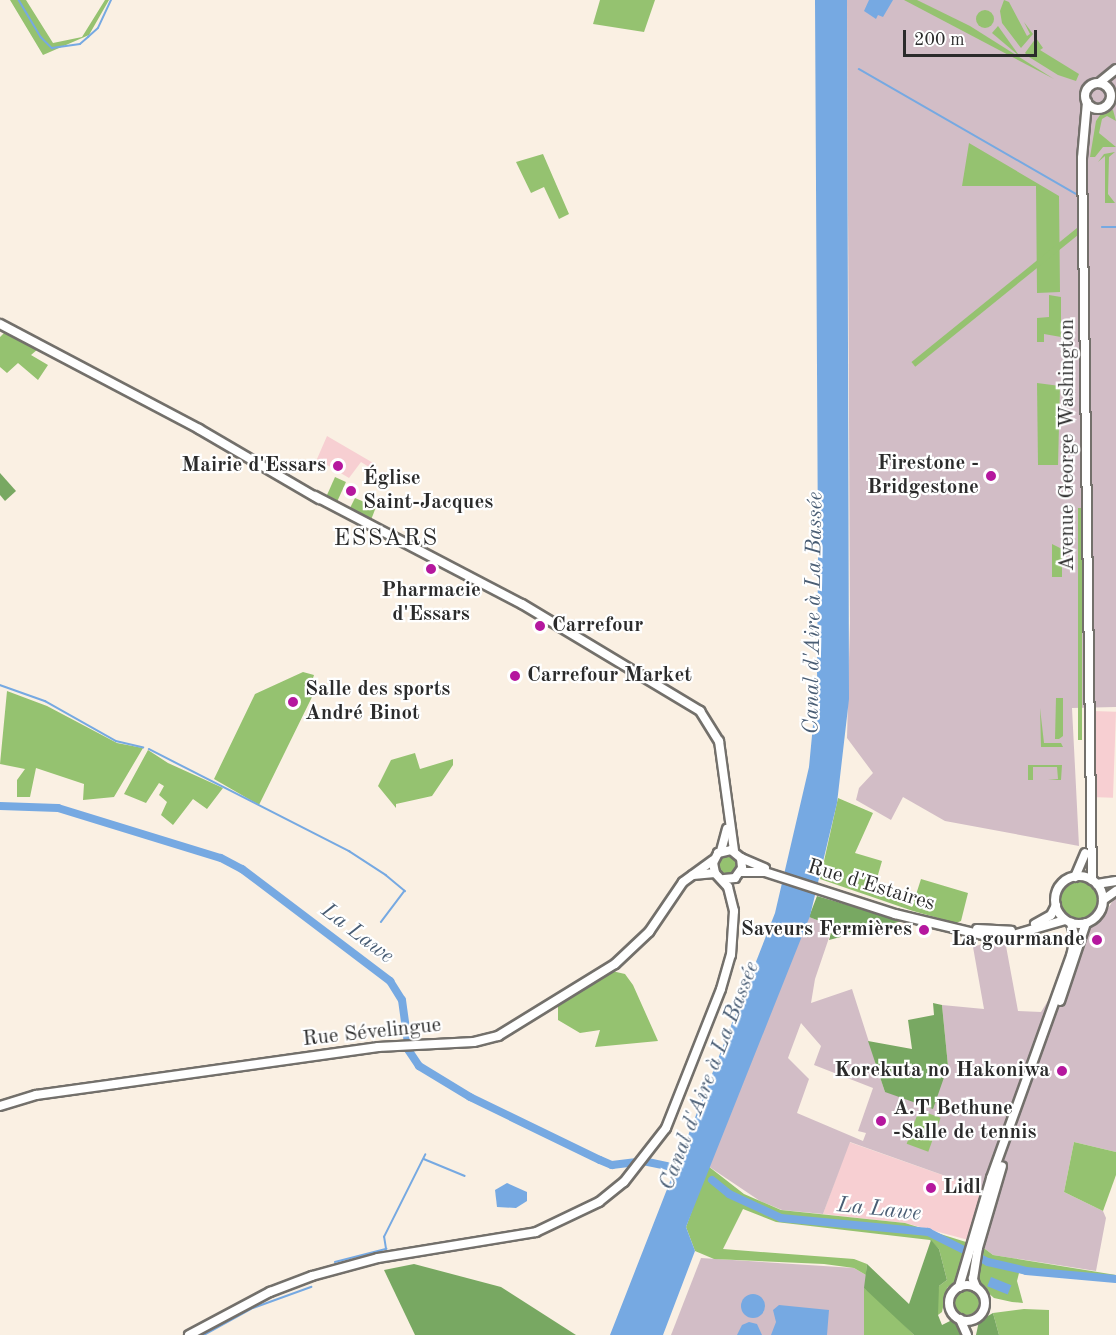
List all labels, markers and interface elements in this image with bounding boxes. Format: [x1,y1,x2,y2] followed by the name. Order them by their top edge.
[906,18,1040,56] scale bar
[914,31,965,49] text: 200 m
[1055,319,1081,571] street label: Avenue George Washington
[867,451,979,501] place label: Firestone - Bridgestone
[182,453,326,479] place label: Mairie d'Essars
[331,459,345,473] marker: Mairie d'Essars
[363,466,493,516] place label: Église Saint-Jacques
[984,469,998,483] marker: Firestone - Bridgestone
[344,484,358,498] marker: Église Saint-Jacques
[799,491,829,735] water label: Canal d'Aire à La Bassée
[333,526,439,554] district label: ESSARS
[424,562,438,576] marker: Pharmacie d'Essars
[381,578,481,628] place label: Pharmacie d'Essars
[552,613,643,639] place label: Carrefour
[533,619,547,633] marker: Carrefour
[527,663,692,689] place label: Carrefour Market
[508,669,522,683] marker: Carrefour Market
[305,677,450,727] place label: Salle des sports André Binot
[286,695,300,709] marker: Salle des sports André Binot
[804,855,938,917] street label: Rue d'Estaires
[315,898,399,970] water label: La Lawe
[741,917,912,943] place label: Saveurs Fermières
[917,923,931,937] marker: Saveurs Fermières
[951,927,1085,953] place label: La gourmande
[1090,933,1104,947] marker: La gourmande
[654,958,766,1194] water label: Canal d'Aire à La Bassée
[301,1013,443,1053] street label: Rue Sévelingue
[834,1058,1050,1084] place label: Korekuta no Hakoniwa
[1055,1064,1069,1078] marker: Korekuta no Hakoniwa
[893,1096,1036,1146] place label: A.T Bethune -Salle de tennis
[874,1114,888,1128] marker: A.T Bethune -Salle de tennis
[943,1175,981,1201] place label: Lidl
[924,1181,938,1195] marker: Lidl
[836,1192,922,1228] water label: La Lawe

